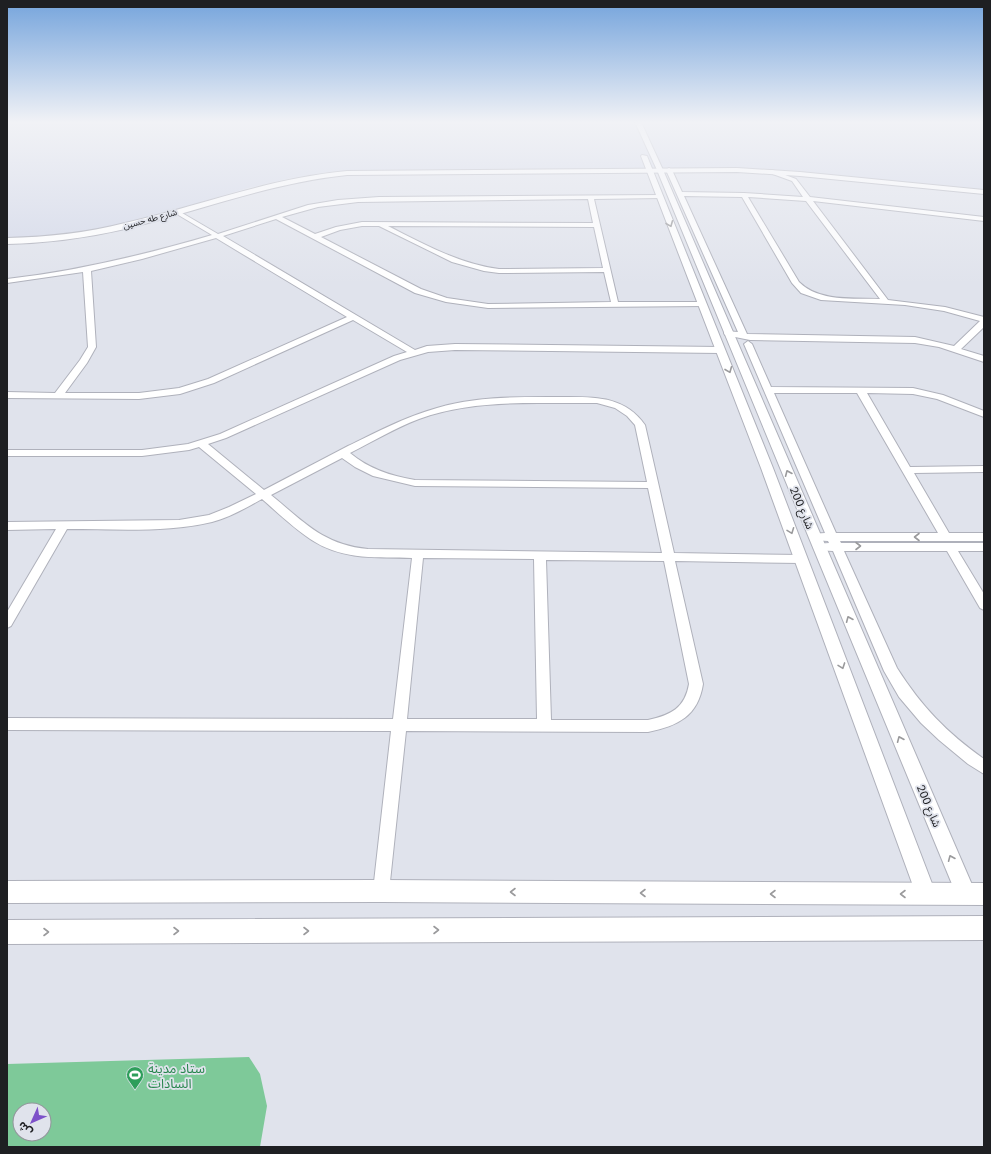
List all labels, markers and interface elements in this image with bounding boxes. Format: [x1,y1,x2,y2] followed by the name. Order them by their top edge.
[122,206,179,233] street label: شارع طه حسين
[665,219,673,227] one-way arrow
[724,367,732,374] one-way arrow
[784,470,792,477] one-way arrow
[786,484,818,532] street label: شارع 200
[786,527,795,534] one-way arrow
[914,533,920,541] one-way arrow
[855,542,861,550] one-way arrow
[846,615,854,623] one-way arrow
[837,662,845,669] one-way arrow
[897,735,905,743] one-way arrow
[913,782,945,830] street label: شارع 200
[947,855,955,862] one-way arrow
[510,888,516,896] one-way arrow
[640,889,646,897] one-way arrow
[770,890,776,898] one-way arrow
[900,890,906,898] one-way arrow
[433,926,439,934] one-way arrow
[173,927,179,935] one-way arrow
[303,927,309,935] one-way arrow
[43,928,49,936] one-way arrow
[148,1059,205,1093] place label: ستاد مدينة السادات
[125,1065,145,1090] sports icon: ستاد مدينة السادات
[12,1102,52,1142] north arrow
[14,1118,36,1140] text: ش

